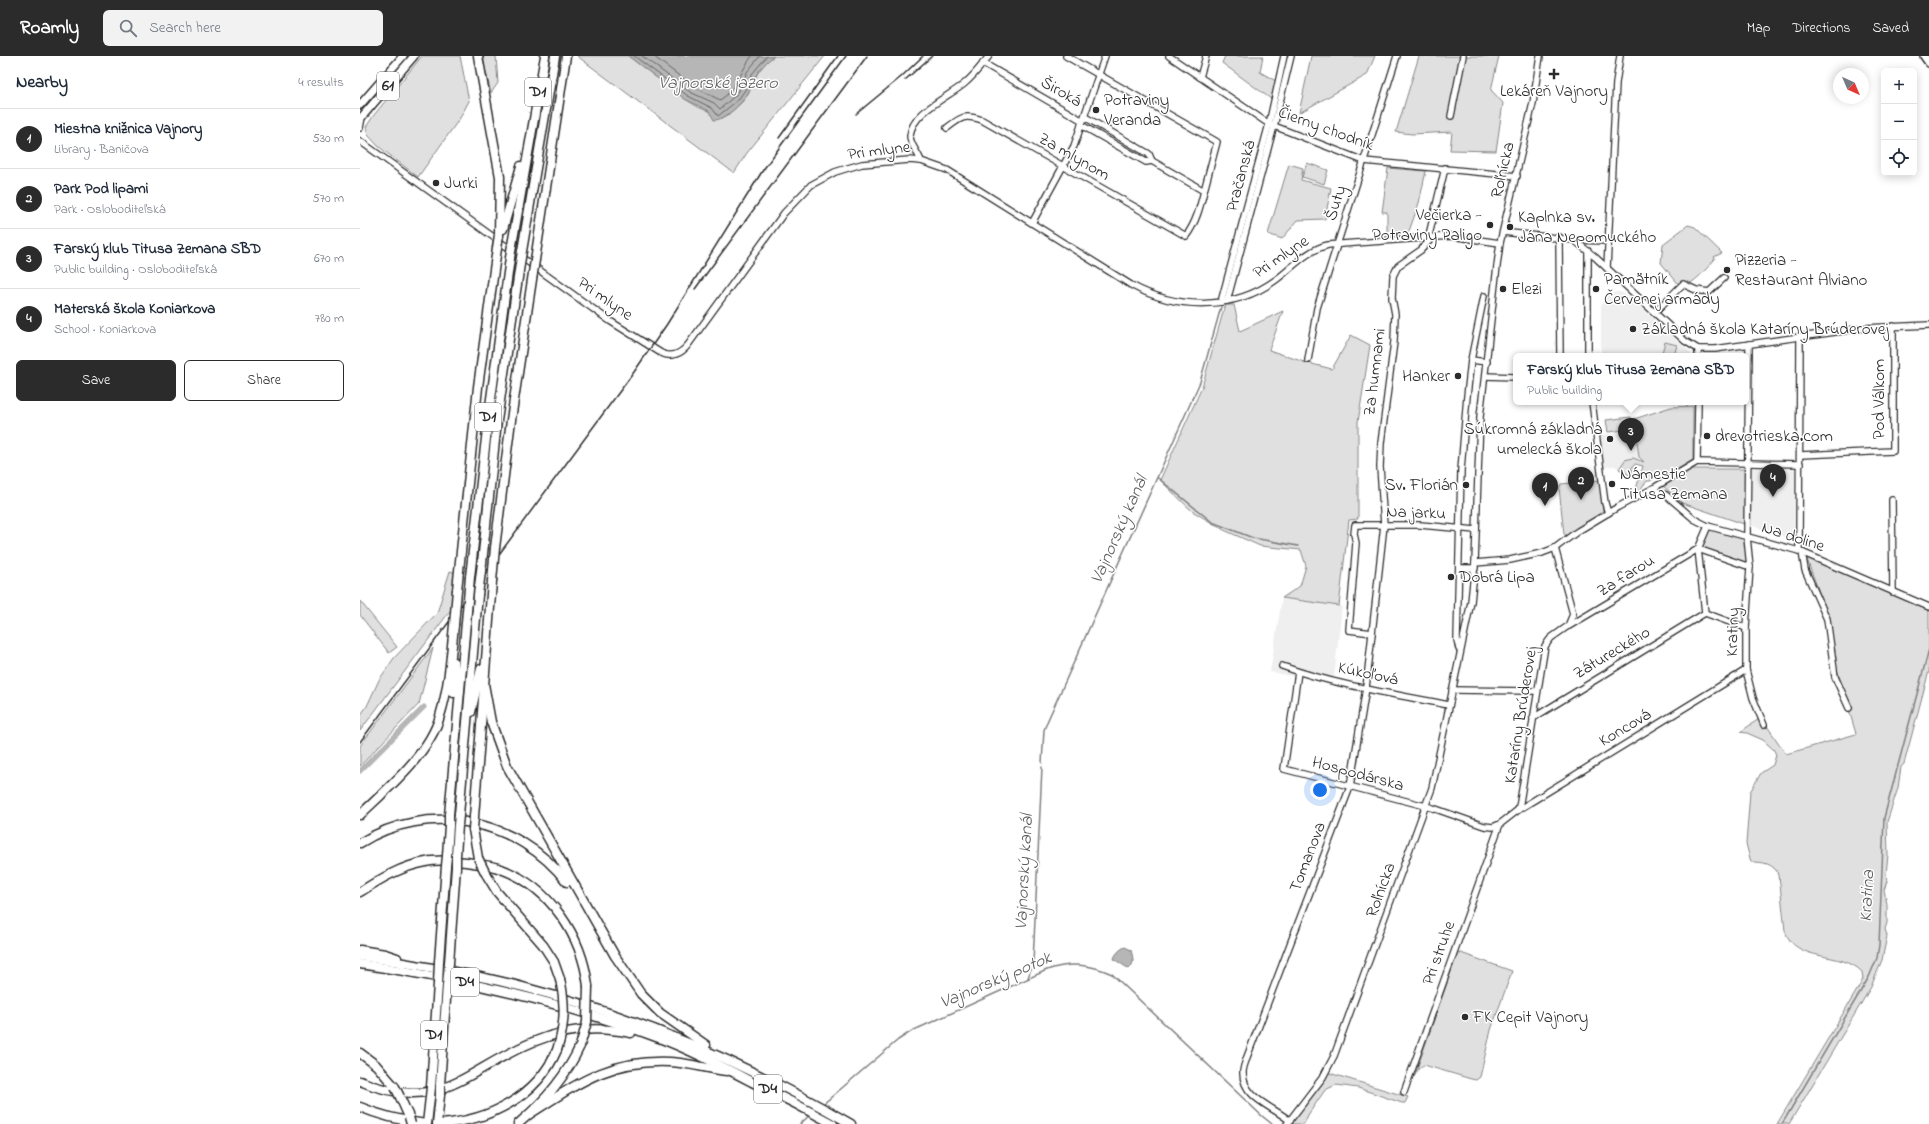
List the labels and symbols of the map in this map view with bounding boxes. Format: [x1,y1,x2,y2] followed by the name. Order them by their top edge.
[1833,68,1869,104] north arrow
[1549,69,1559,79] marker: Lekáreň Vajnory
[1036,70,1086,114] street label: Široká
[658,71,778,97] water label: Vajnorské jazero
[377,72,399,100] road number: 61
[525,78,551,106] road number: D1
[1500,79,1608,105] place label: Lekáreň Vajnory
[1103,88,1169,133] place label: Potraviny Veranda
[1274,100,1378,159] street label: Čierny chodník
[1091,105,1101,115] marker: Potraviny Veranda
[1033,126,1114,188] street label: Za mlynom
[846,135,912,168] street label: Pri mlyne
[1219,137,1263,215] street label: Pračanská
[1484,140,1522,200] street label: Roľnícka
[444,171,478,196] place label: Jurki
[431,178,441,188] marker: Jurki
[1319,182,1354,224] street label: Šuty
[1372,203,1482,250] place label: Večierka - Potraviny Paligo
[1518,205,1656,250] place label: Kaplnka sv. Jána Nepomuckého
[1485,220,1495,230] marker: Večierka - Potraviny Paligo
[1505,222,1515,232] marker: Kaplnka sv. Jána Nepomuckého
[1248,229,1315,286] street label: Pri mlyne
[1735,248,1868,293] place label: Pizzeria - Restaurant Alviano
[1722,265,1732,275] marker: Pizzeria - Restaurant Alviano
[1604,267,1720,313] place label: Pamätník Červenej armády
[571,271,638,328] street label: Pri mlyne
[1511,277,1542,302] place label: Elezi
[1498,284,1508,294] marker: Elezi
[1591,284,1601,294] marker: Pamätník Červenej armády
[1641,317,1889,343] place label: Základná škola Kataríny Brúderovej
[1628,324,1638,334] marker: Základná škola Kataríny Brúderovej
[1357,327,1393,417] street label: Za humnami
[1867,359,1892,439] street label: Pod Válkom
[1402,364,1451,389] place label: Hanker
[1453,371,1463,381] marker: Hanker
[475,403,501,431] road number: D1
[1464,417,1602,462] place label: Súkromná základná umelecká škola
[1618,418,1644,451] pin: 3
[1715,424,1833,449] place label: drevotrieska.com
[1702,431,1712,441] marker: drevotrieska.com
[1605,434,1615,444] marker: Súkromná základná umelecká škola
[1620,462,1727,507] place label: Námestie Titusa Zemana
[1760,464,1786,497] pin: 4
[1568,467,1594,500] pin: 2
[1085,470,1156,588] water label: Vajnorský kanál
[1385,473,1458,498] place label: Sv. Florián
[1532,473,1558,506] pin: 1
[1607,479,1617,489] marker: Námestie Titusa Zemana
[1461,480,1471,490] marker: Sv. Florián
[1386,499,1446,527] street label: Na jarku
[1758,515,1828,559] street label: Na doline
[1592,548,1660,604] street label: Za farou
[1458,565,1535,590] place label: Dobrá Lipa
[1446,572,1456,582] marker: Dobrá Lipa
[1720,607,1747,657] street label: Kratiny
[1569,620,1655,686] street label: Zátureckého
[1498,644,1545,786] street label: Kataríny Brúderovej
[1335,655,1401,693] street label: Kúkoľová
[1594,702,1656,753] street label: Koncová
[1309,750,1407,798] street label: Hospodárska
[1310,780,1330,800] your location
[1009,812,1041,930] water label: Vajnorský kanál
[1283,818,1333,896] street label: Tomanova
[1360,859,1402,921] street label: Roľnícka
[1854,869,1882,923] water label: Kratina
[1416,917,1462,988] street label: Pri struhe
[936,945,1057,1016] water label: Vajnorský potok
[451,968,479,996] road number: D4
[1472,1005,1588,1031] place label: FK Cepit Vajnory
[1460,1012,1470,1022] marker: FK Cepit Vajnory
[421,1021,447,1049] road number: D1
[754,1075,782,1103] road number: D4

